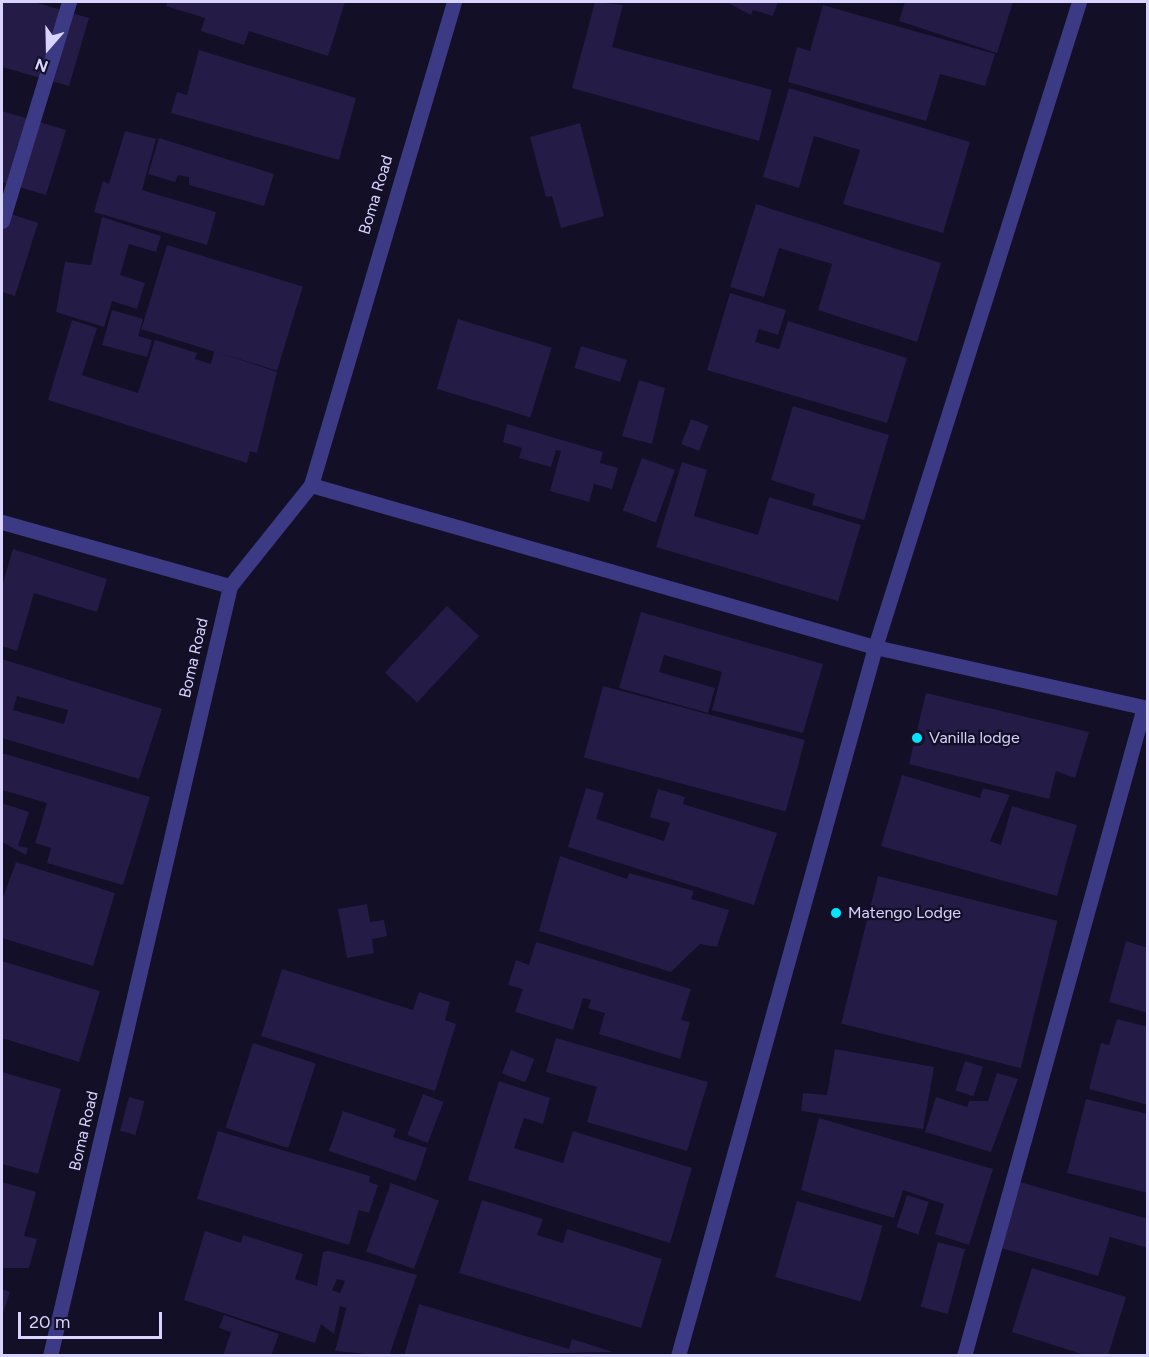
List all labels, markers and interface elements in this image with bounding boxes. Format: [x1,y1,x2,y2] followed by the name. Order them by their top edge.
[18,18,78,78] north arrow
[33,54,51,76] text: N
[355,153,397,237] street label: Boma Road
[175,616,213,700] street label: Boma Road
[929,728,1020,748] place label: Vanilla lodge
[910,731,924,745] marker: Vanilla lodge
[848,903,961,923] place label: Matengo Lodge
[829,906,843,920] marker: Matengo Lodge
[65,1089,103,1173] street label: Boma Road
[21,1300,165,1338] scale bar
[29,1311,70,1333] text: 20 m

